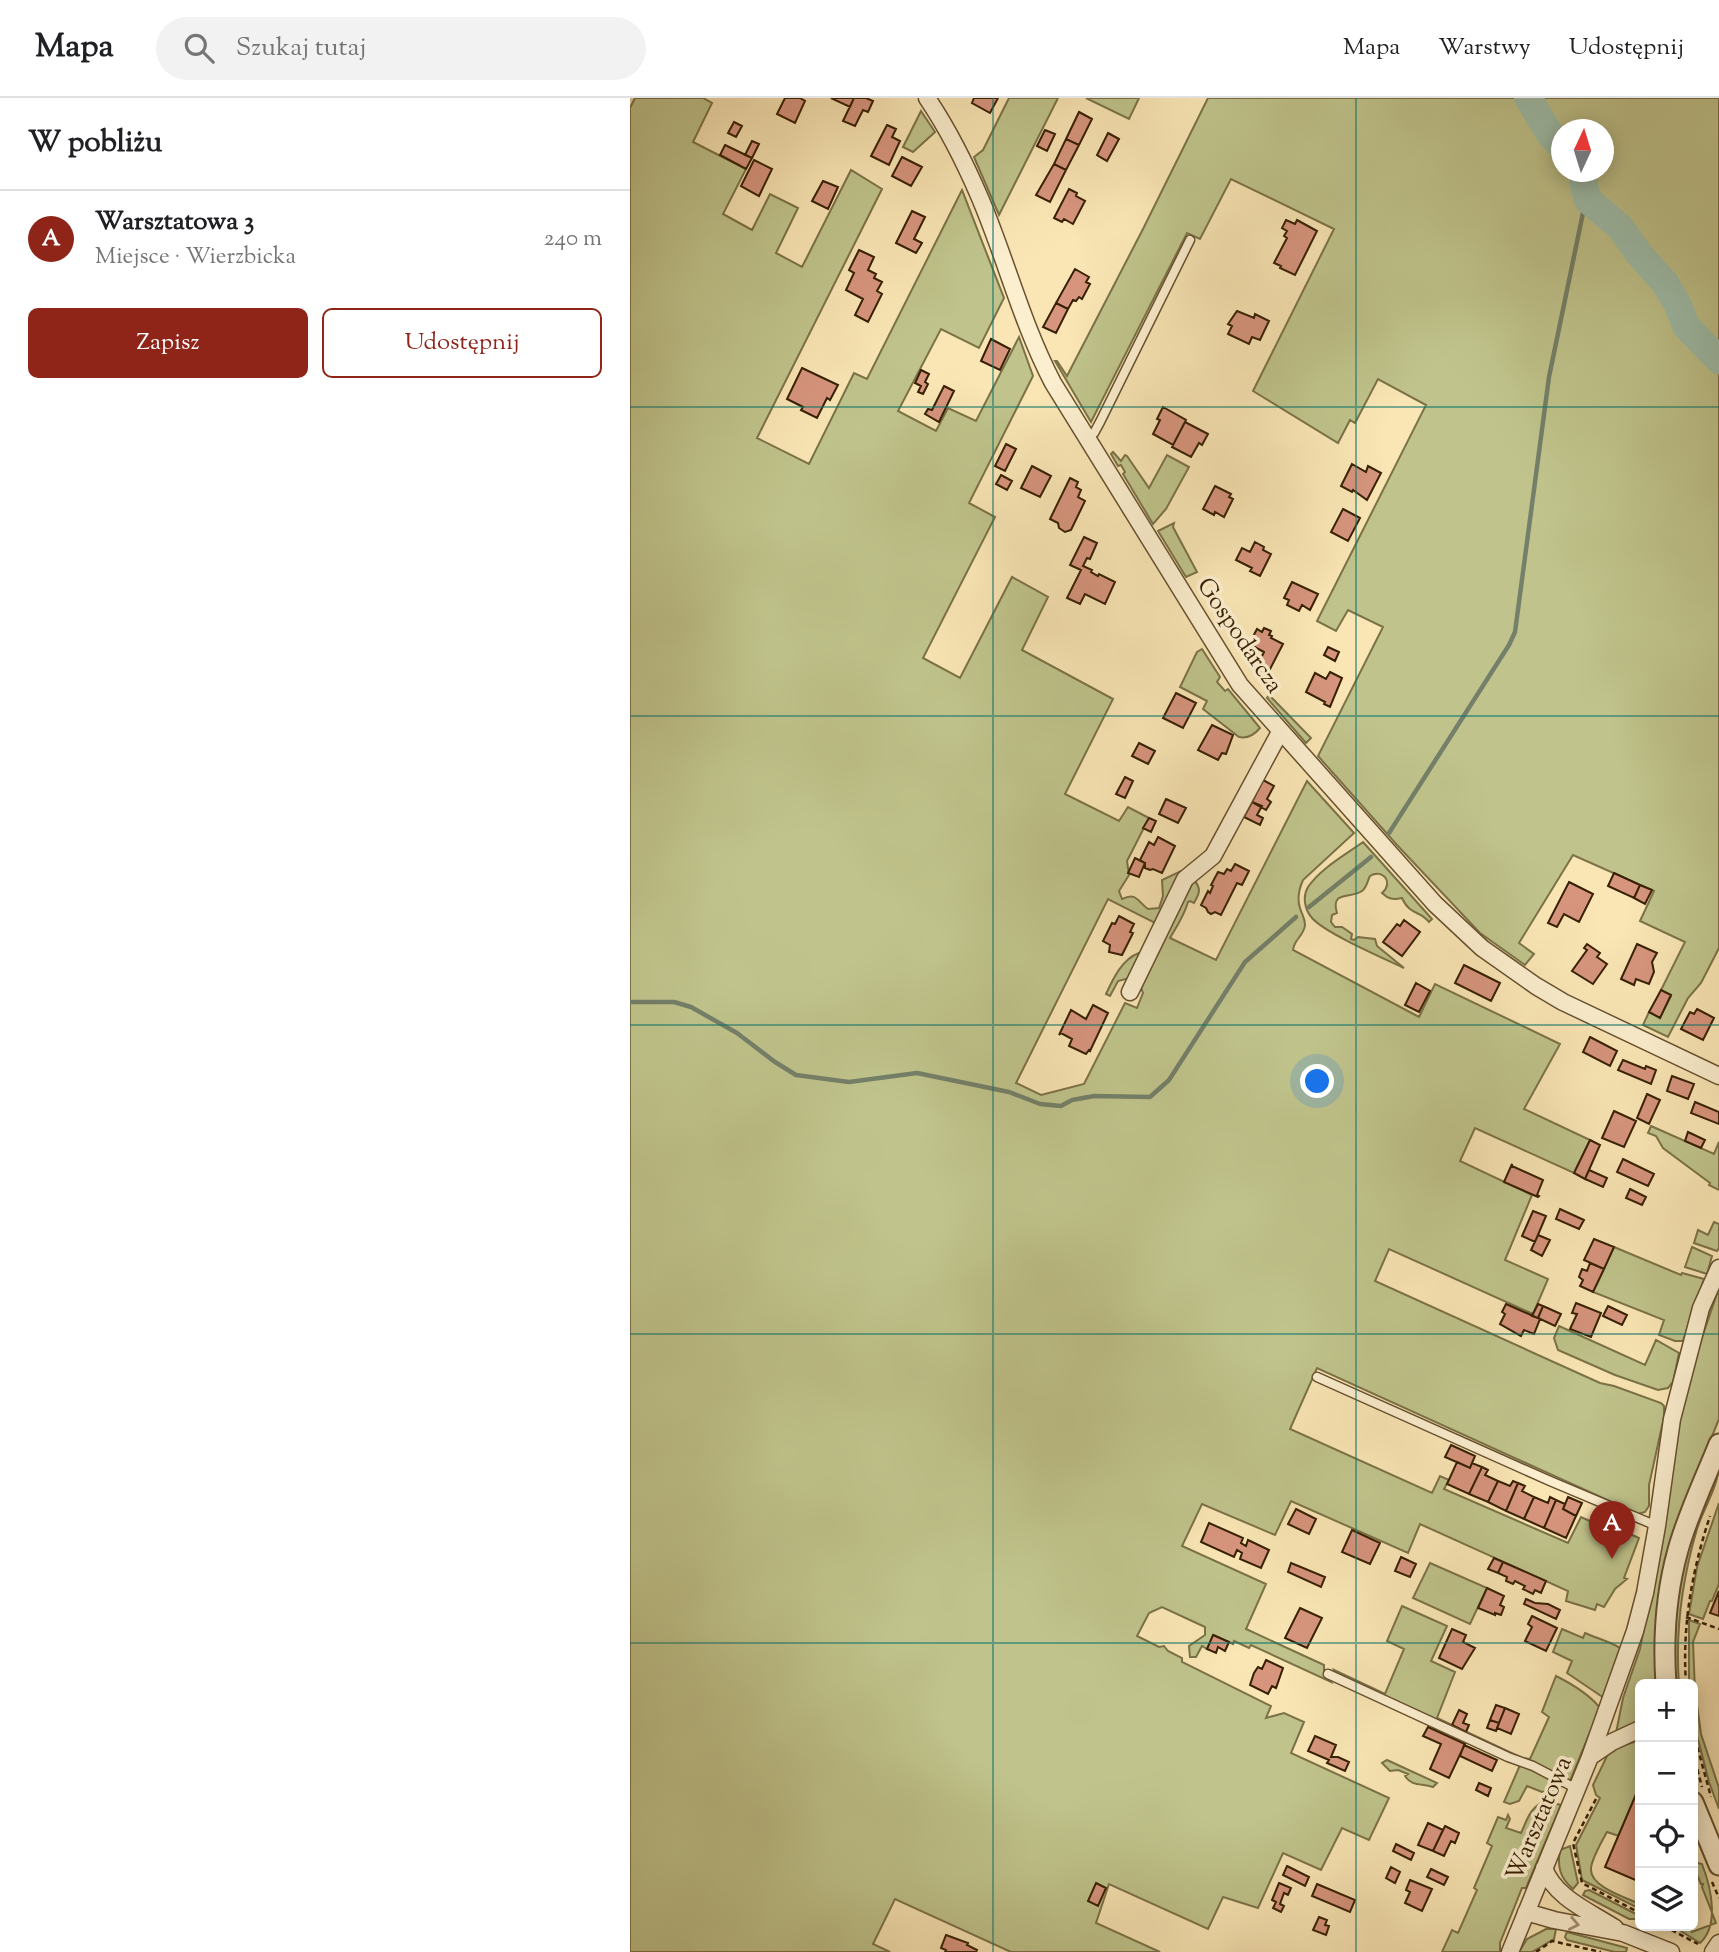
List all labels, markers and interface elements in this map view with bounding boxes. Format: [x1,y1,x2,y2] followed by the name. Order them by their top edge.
[156,17,646,80] search box
[35,24,114,72] text: Mapa
[180,29,218,67] icon: search
[236,30,366,67] text: Szukaj tutaj
[1343,31,1400,65] text: Mapa
[1438,31,1531,65] text: Warstwy
[1569,31,1684,65] text: Udostępnij
[1551,119,1614,182] north arrow
[28,122,162,165] text: W pobliżu
[95,204,254,241] text: Warsztatowa 3
[42,223,60,256] text: A
[544,223,602,256] text: 240 m
[95,241,296,274] text: Miejsce · Wierzbicka
[28,308,308,378] button: Zapisz
[322,308,602,378] button: Udostępnij
[1188,571,1290,701] street label: Gospodarcza
[1300,1064,1334,1098] your location
[1589,1501,1635,1559] pin: A
[1635,1679,1698,1931] map controls
[1635,1679,1698,1742] button: +
[1635,1742,1698,1805] button: −
[1499,1752,1581,1886] street label: Warsztatowa
[1635,1805,1698,1868] button: locate
[1635,1868,1698,1931] button: layers
[1568,1915,1580,1930] one-way arrow

